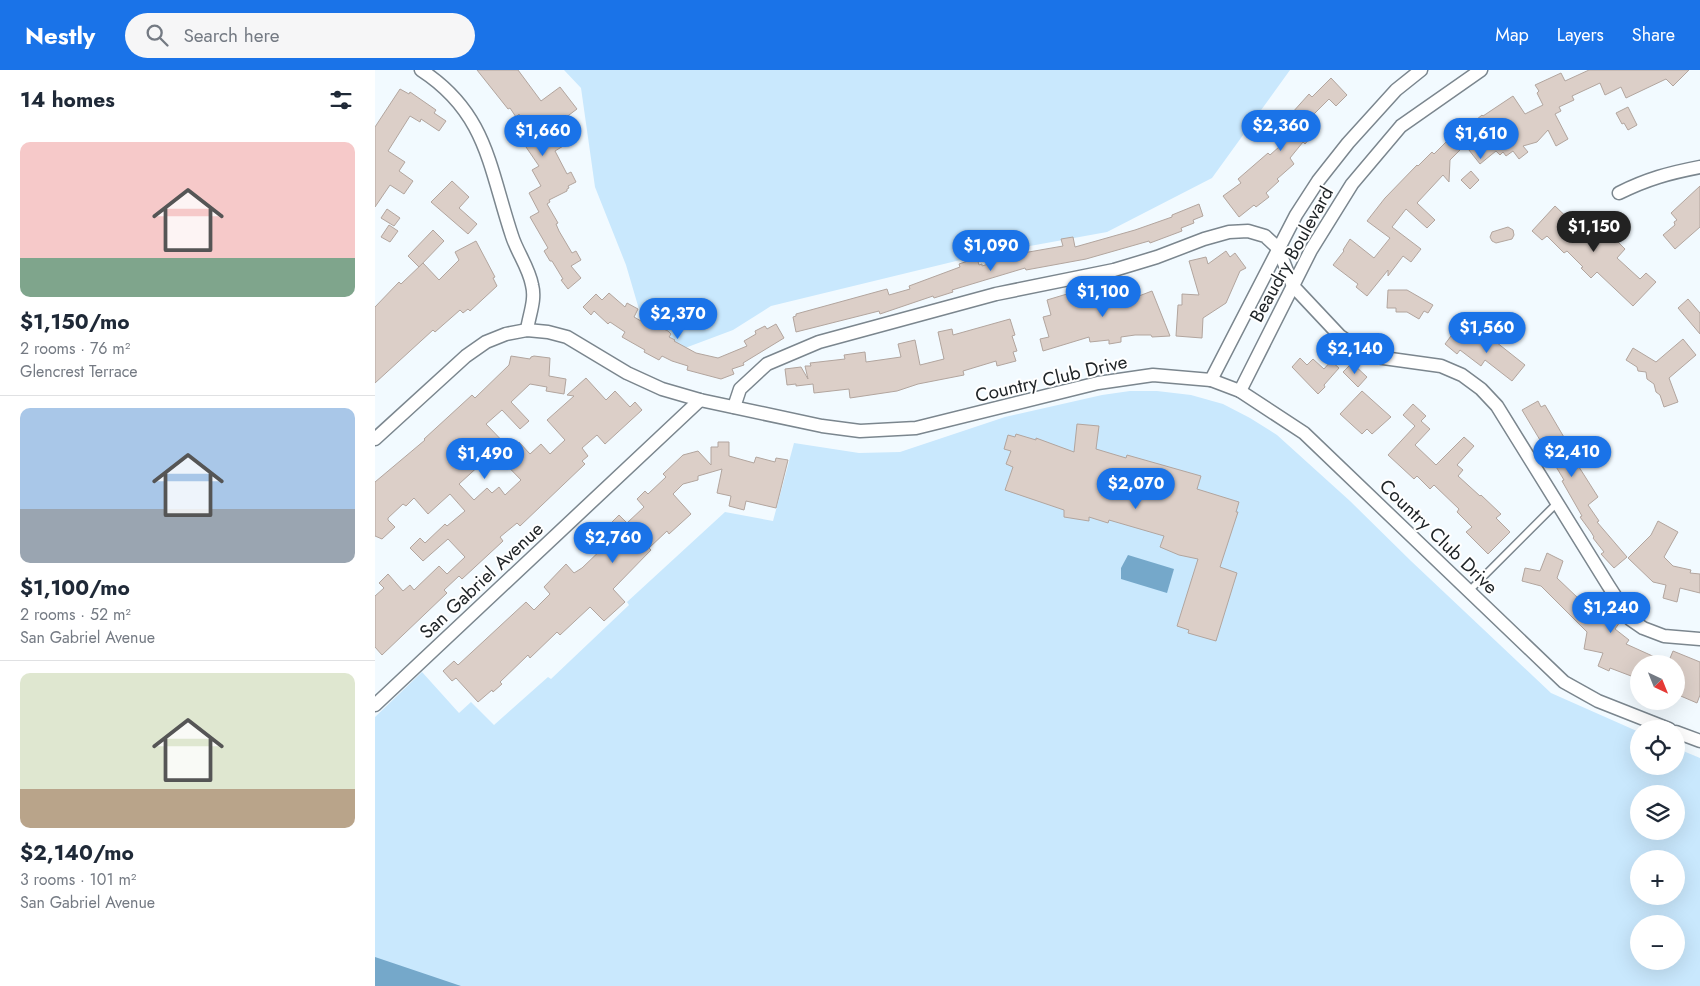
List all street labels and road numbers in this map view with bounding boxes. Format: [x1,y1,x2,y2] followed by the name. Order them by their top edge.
[1243,182,1340,327] street label: Beaudry Boulevard
[972,348,1130,409] street label: Country Club Drive
[1373,473,1504,600] street label: Country Club Drive
[413,516,549,645] street label: San Gabriel Avenue

